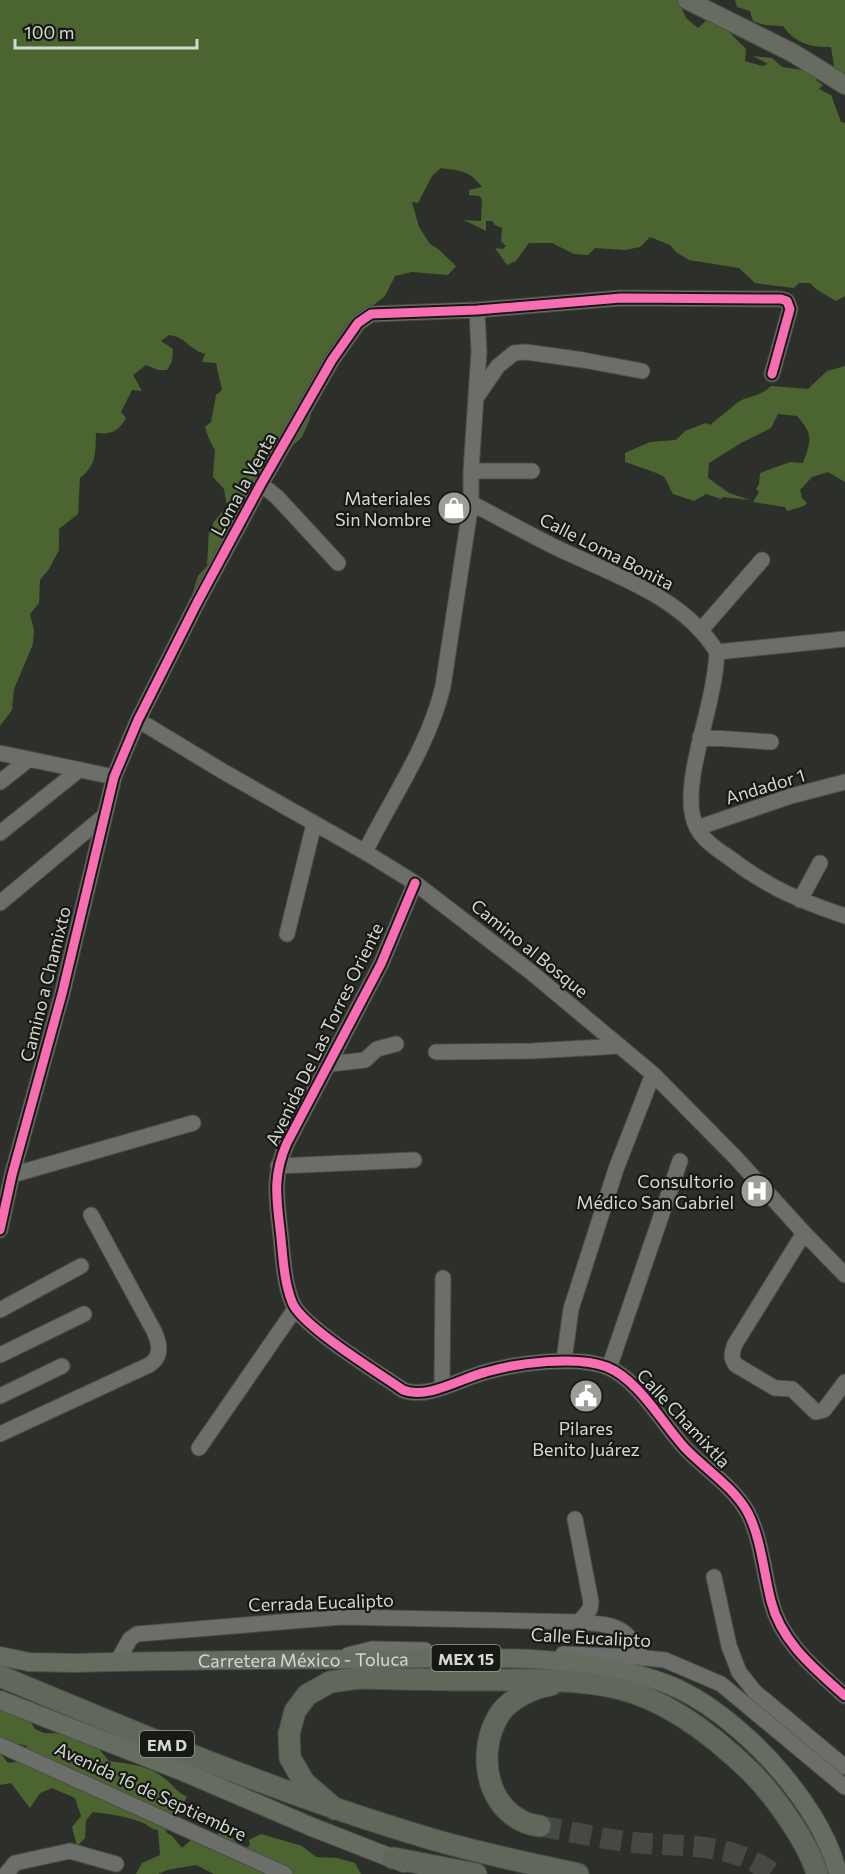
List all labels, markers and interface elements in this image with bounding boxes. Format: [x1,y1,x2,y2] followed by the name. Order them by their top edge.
[15,12,196,50] scale bar
[24,21,74,43] text: 100 m
[206,428,280,540] street label: Loma la Venta
[335,487,431,530] place label: Materiales Sin Nombre
[436,490,472,526] shop icon: Materiales Sin Nombre
[536,508,678,594] street label: Calle Loma Bonita
[723,763,807,809] street label: Andador 1
[467,894,593,1002] street label: Camino al Bosque
[15,904,75,1064] street label: Camino a Chamixto
[260,919,388,1149] street label: Avenida De Las Torres Oriente
[576,1170,734,1213] place label: Consultorio Médico San Gabriel
[739,1173,775,1209] hospital icon: Consultorio Médico San Gabriel
[633,1364,735,1472] street label: Calle Chamixtla
[568,1378,604,1414] public building icon: Pilares Benito Juárez
[532,1417,640,1460] place label: Pilares Benito Juárez
[248,1588,394,1616] street label: Cerrada Eucalipto
[530,1623,652,1651] street label: Calle Eucalipto
[432,1645,500,1671] road number: MEX 15
[198,1647,409,1672] street label: Carretera México - Toluca
[140,1731,194,1757] road number: EM D
[52,1737,250,1845] street label: Avenida 16 de Septiembre

